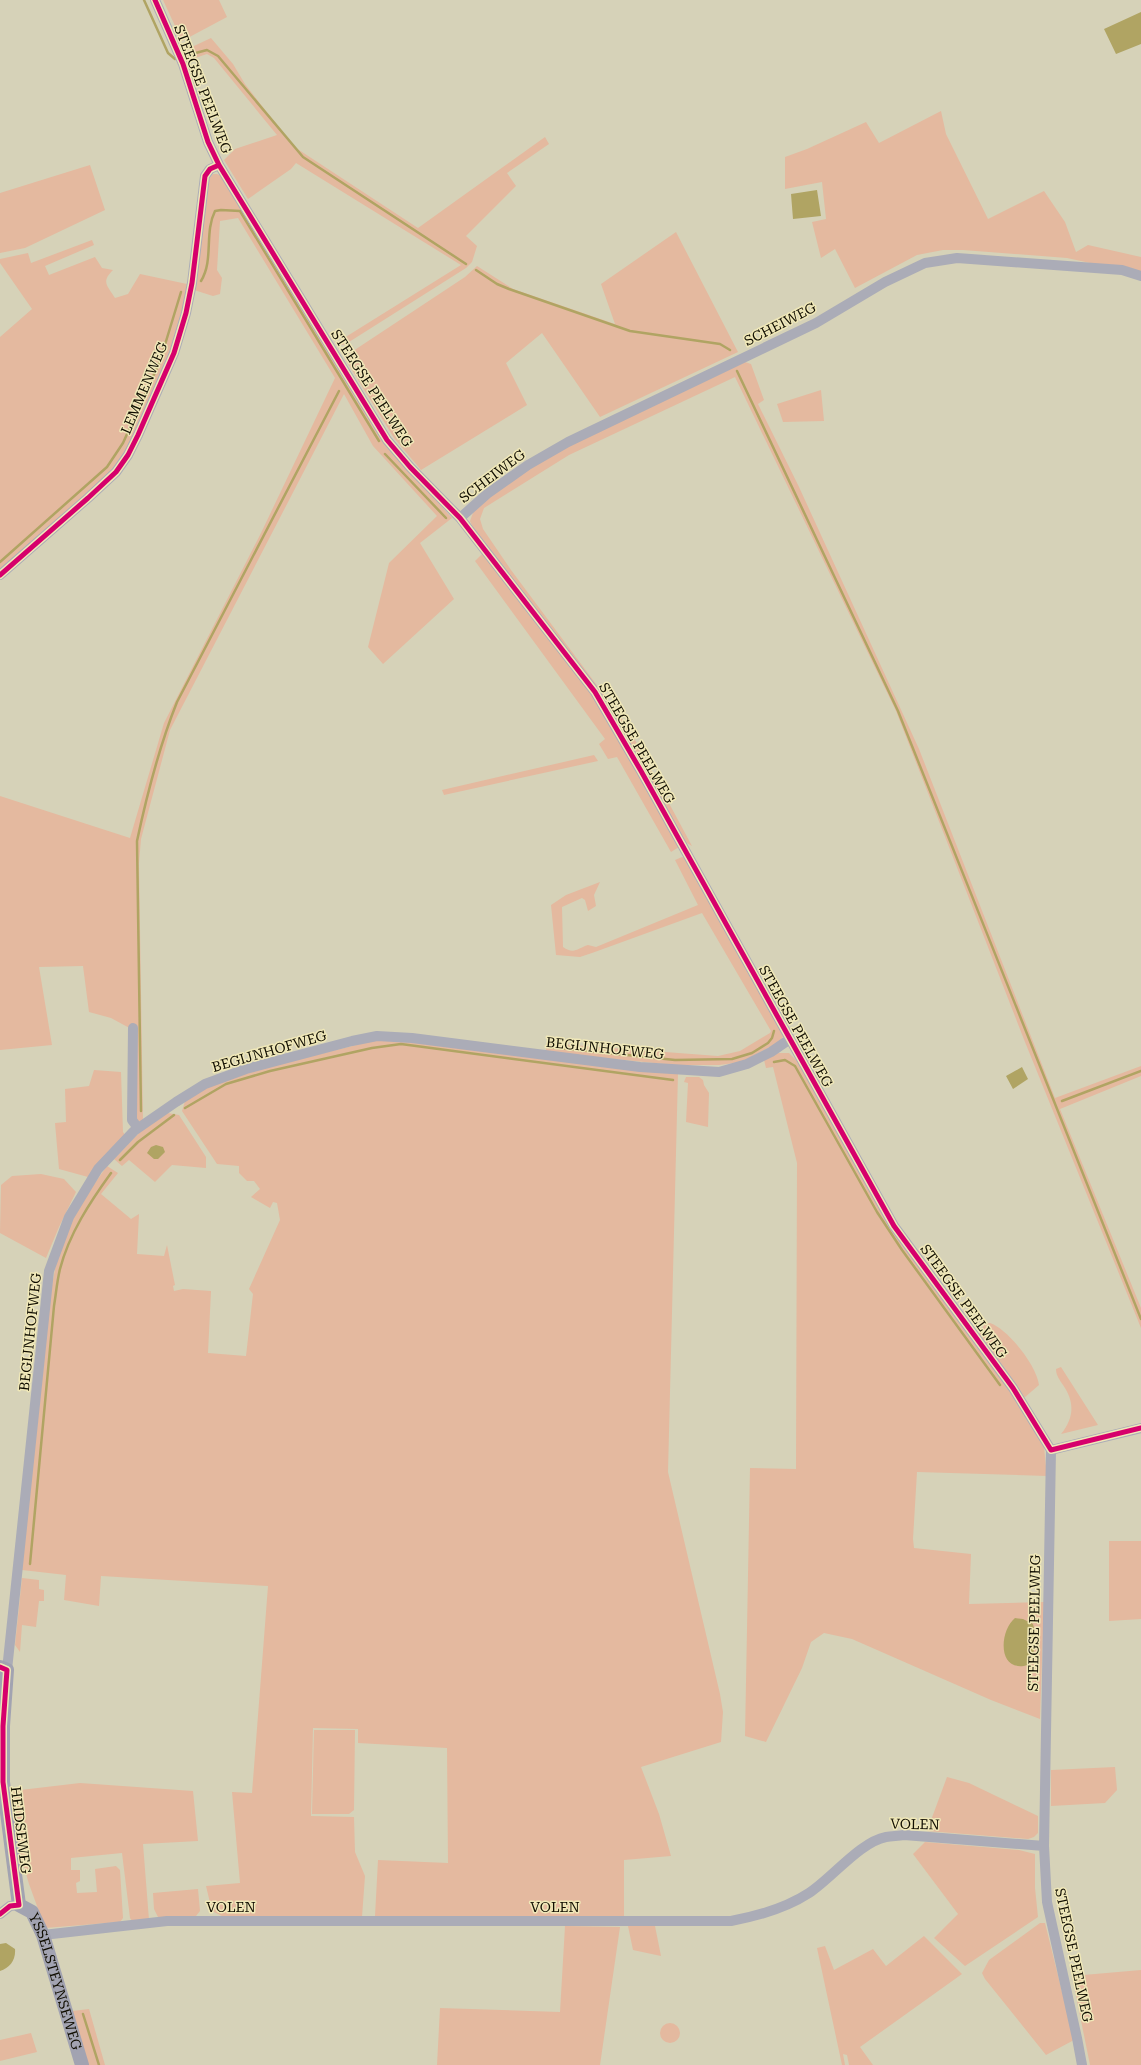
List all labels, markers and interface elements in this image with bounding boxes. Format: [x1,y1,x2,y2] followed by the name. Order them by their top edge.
[171,22,235,156] street label: STEEGSE PEELWEG
[741,299,819,349] street label: SCHEIWEG
[328,326,416,450] street label: STEEGSE PEELWEG
[117,339,171,436] street label: LEMMENWEG
[456,446,528,506] street label: SCHEIWEG
[596,680,678,806] street label: STEEGSE PEELWEG
[756,962,836,1090] street label: STEEGSE PEELWEG
[210,1027,328,1075] street label: BEGIJNHOFWEG
[545,1034,665,1062] street label: BEGIJNHOFWEG
[917,1241,1011,1361] street label: STEEGSE PEELWEG
[16,1272,44,1392] street label: BEGIJNHOFWEG
[1025,1554,1043,1691] street label: STEEGSE PEELWEG
[8,1785,34,1875] street label: HEIDSEWEG
[890,1816,940,1832] street label: VOLEN
[1052,1886,1096,2024] street label: STEEGSE PEELWEG
[206,1899,256,1915] street label: VOLEN
[530,1899,580,1915] street label: VOLEN
[26,1910,85,2052] street label: YSSELSTEYNSEWEG

